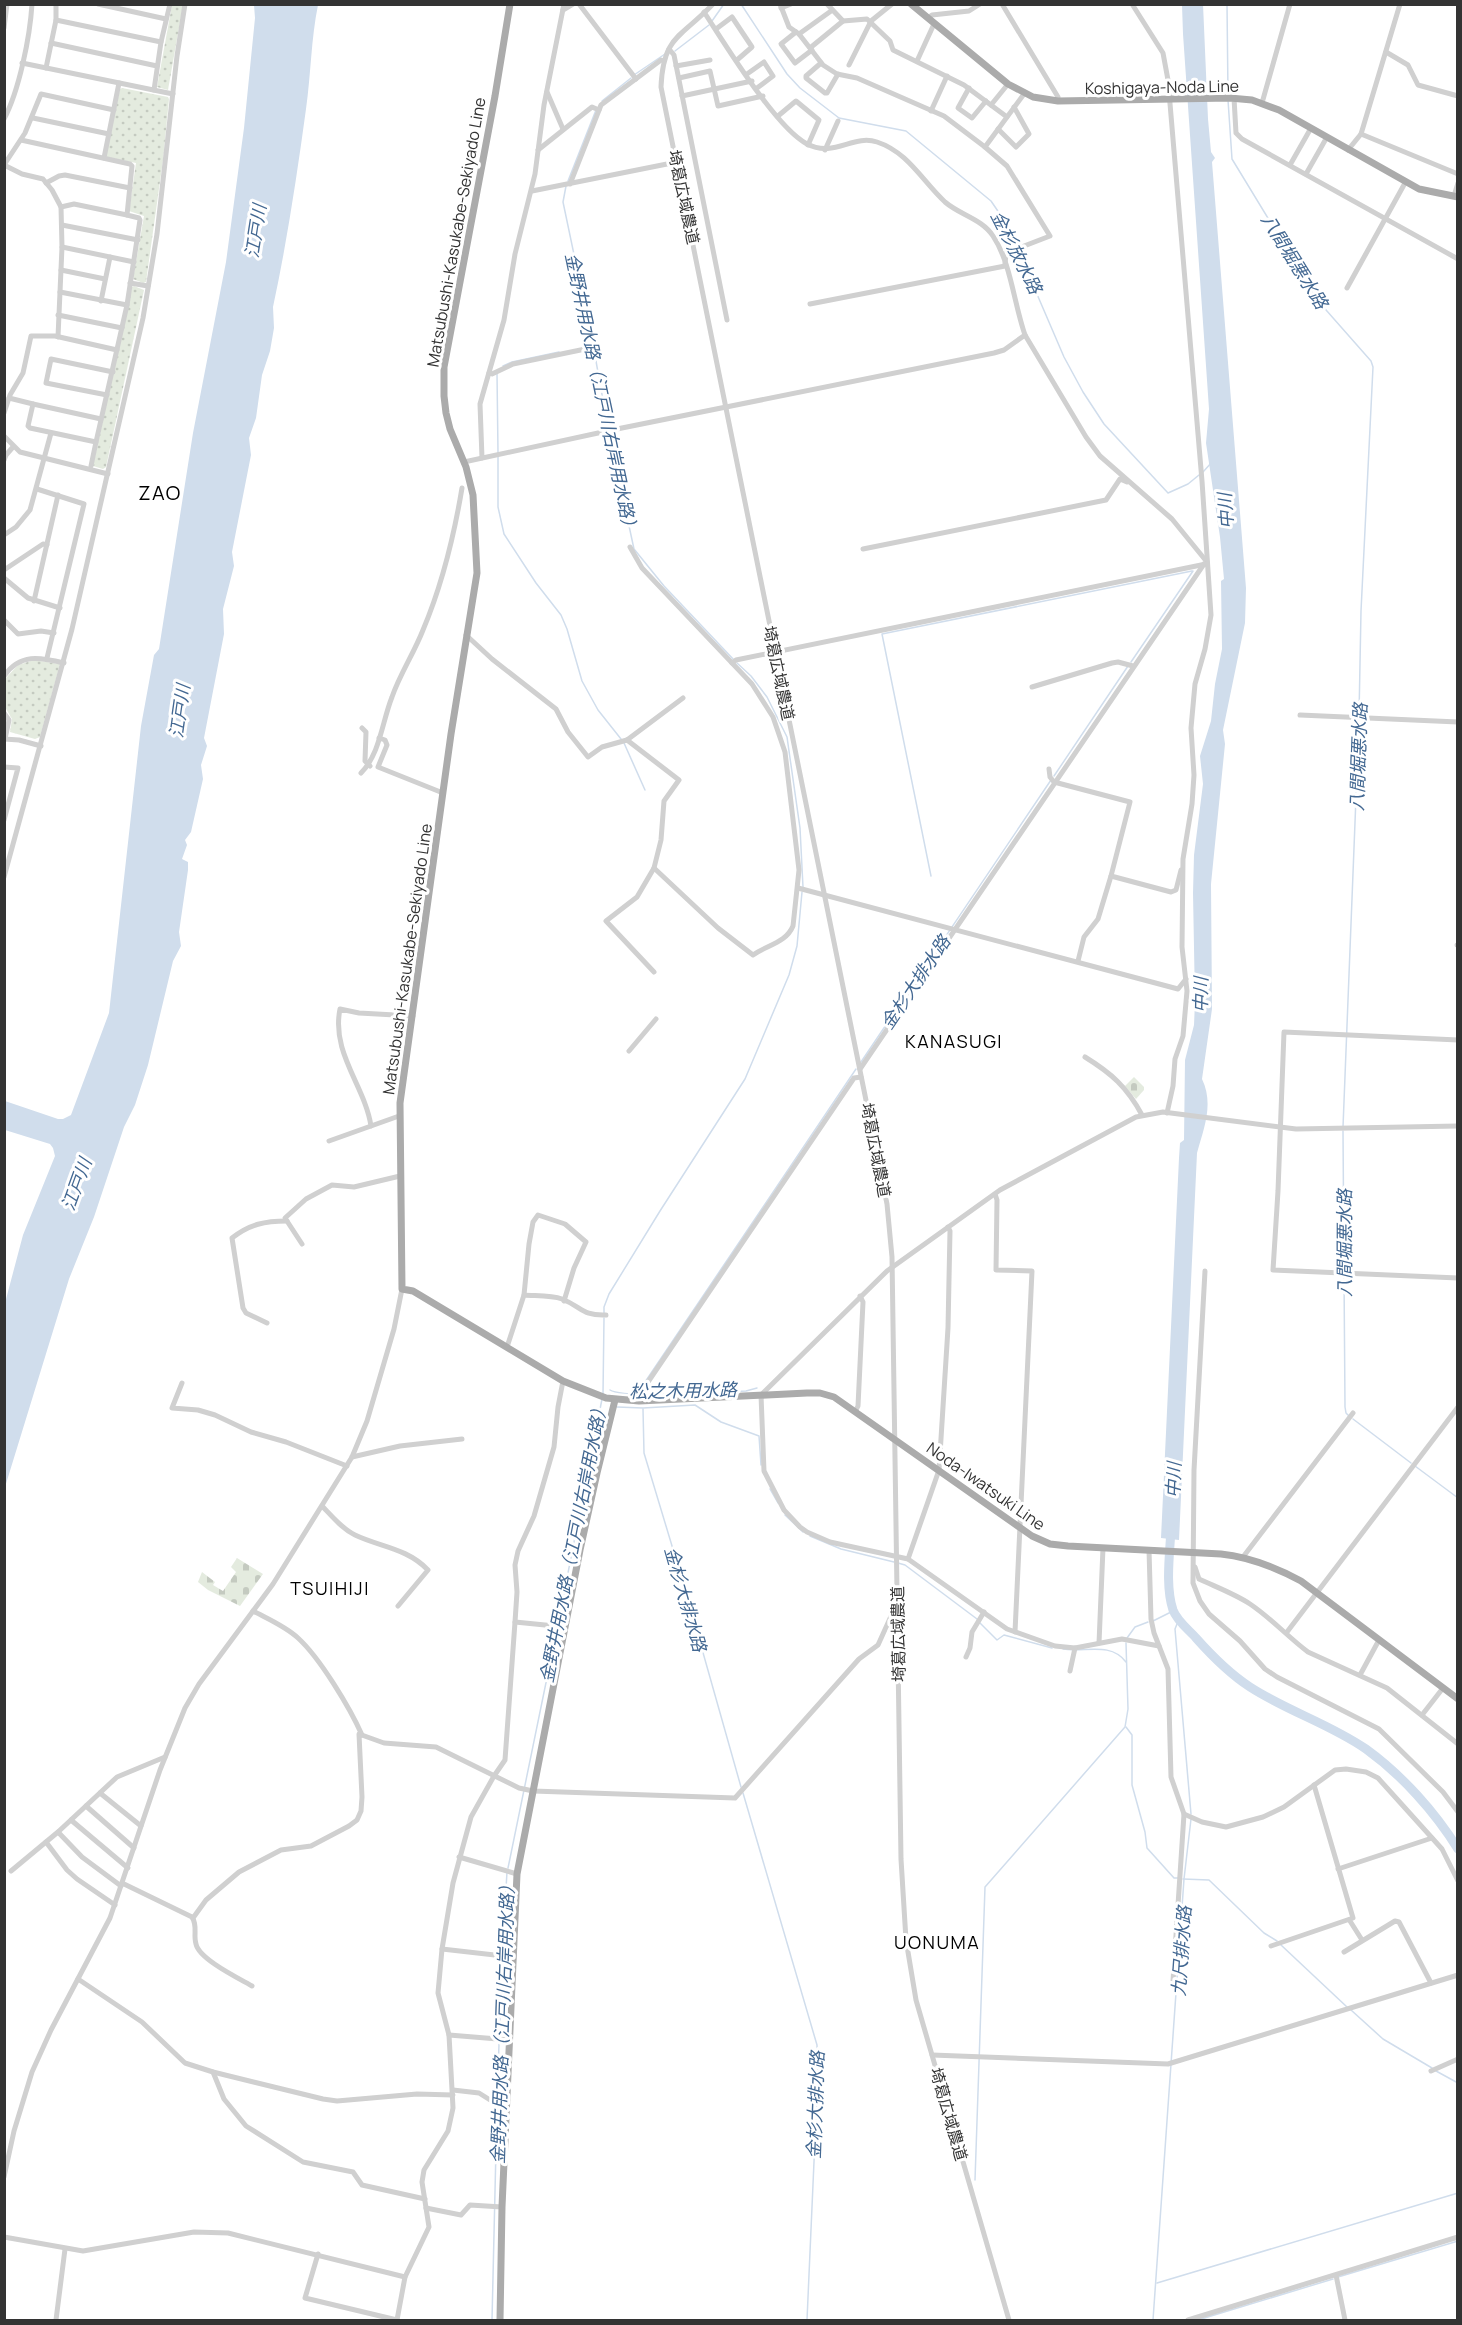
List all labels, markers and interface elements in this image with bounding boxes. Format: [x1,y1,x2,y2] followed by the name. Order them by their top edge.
[1085,75,1239,99] street label: Koshigaya-Noda Line
[421,95,491,369] street label: Matsubushi-Kasukabe-Sekiyado Line
[663,148,705,246] street label: 埼葛広域農道
[239,200,271,260] water label: 江戸川
[986,206,1049,299] water label: 金杉放水路
[1256,209,1335,315] water label: 八間堀悪水路
[560,251,644,537] water label: 金野井用水路（江戸川右岸用水路）
[138,479,182,506] district label: ZAO
[1212,490,1238,530] water label: 中川
[758,624,800,722] street label: 埼葛広域農道
[163,681,195,739] water label: 江戸川
[1344,701,1372,811] water label: 八間堀悪水路
[377,822,437,1096] street label: Matsubushi-Kasukabe-Sekiyado Line
[875,929,956,1033] water label: 金杉大排水路
[1188,975,1212,1013] water label: 中川
[905,1029,1003,1053] district label: KANASUGI
[856,1101,896,1199] street label: 埼葛広域農道
[55,1153,97,1213] water label: 江戸川
[1332,1187,1356,1297] water label: 八間堀悪水路
[629,1377,739,1403] water label: 松之木用水路
[534,1397,612,1685] water label: 金野井用水路（江戸川右岸用水路）
[922,1437,1050,1535] street label: Noda-Iwatsuki Line
[1160,1460,1186,1498] water label: 中川
[660,1544,713,1656] water label: 金杉大排水路
[290,1576,370,1600] district label: TSUIHIJI
[886,1586,910,1682] street label: 埼葛広域農道
[485,1876,519,2164] water label: 金野井用水路（江戸川右岸用水路）
[1166,1903,1196,1997] water label: 九尺排水路
[894,1930,980,1954] district label: UONUMA
[801,2049,829,2159] water label: 金杉大排水路
[925,2065,973,2163] street label: 埼葛広域農道

